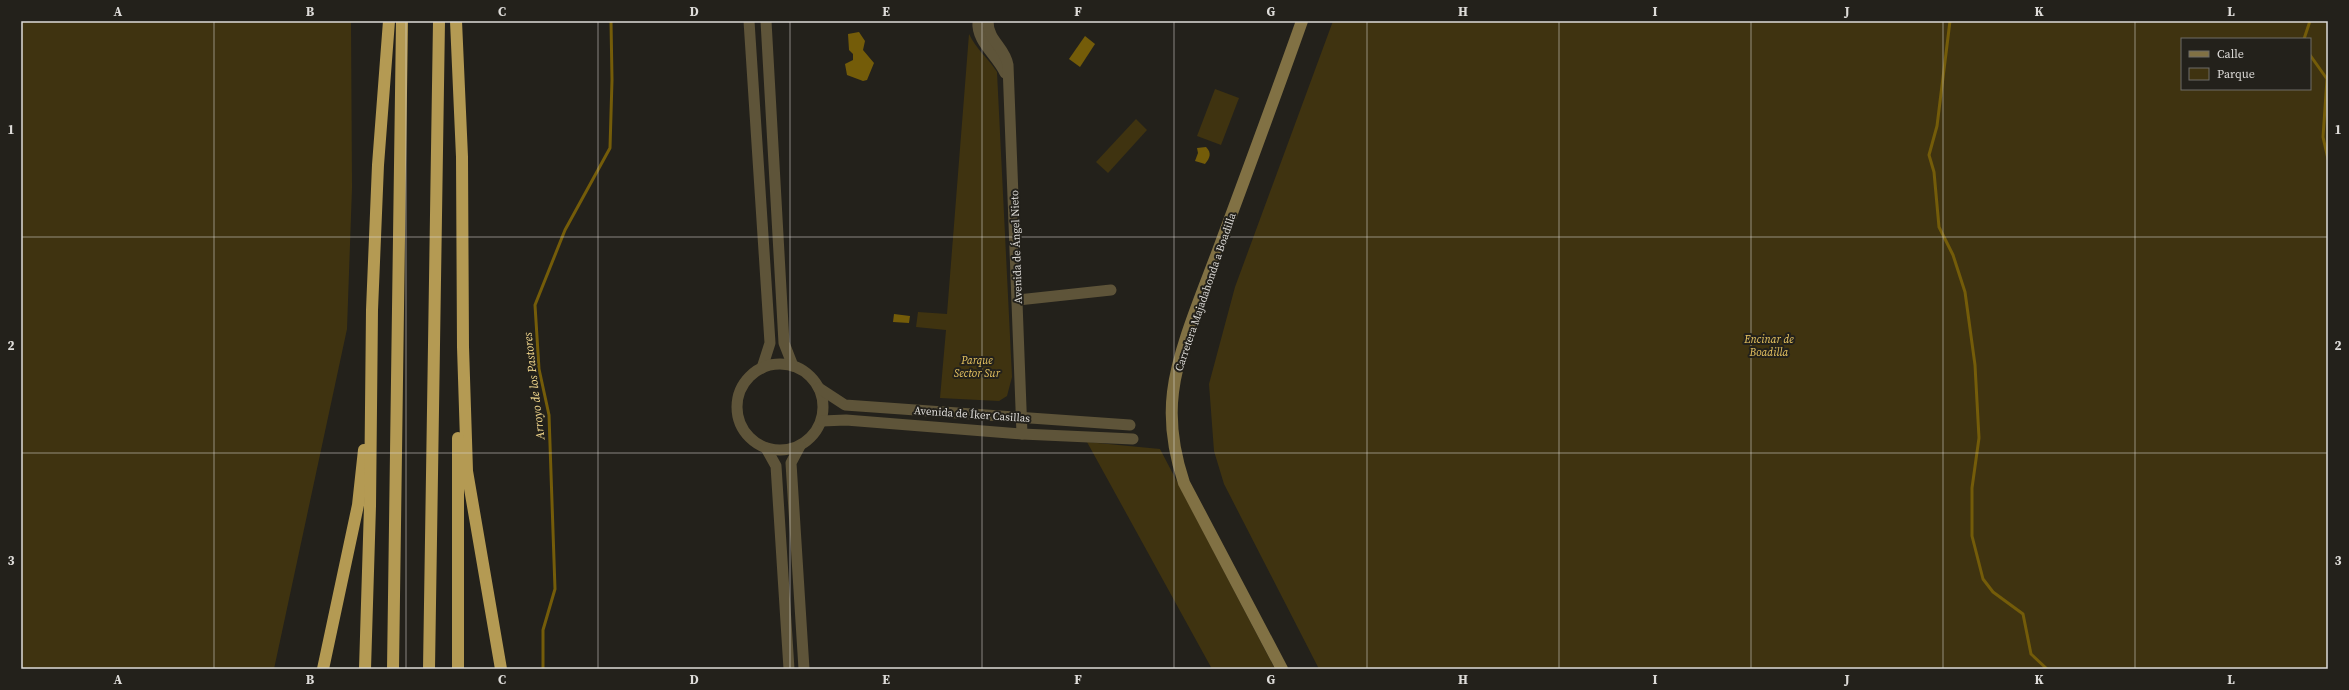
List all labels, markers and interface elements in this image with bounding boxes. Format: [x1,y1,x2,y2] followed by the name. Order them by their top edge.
[114,3,123,20] text: A
[306,3,315,20] text: B
[498,3,506,20] text: C
[689,3,699,20] text: D
[882,3,890,20] text: E
[1074,3,1082,20] text: F
[1267,3,1276,20] text: G
[1458,3,1468,20] text: H
[1652,3,1658,20] text: I
[1843,3,1850,20] text: J
[2034,3,2044,20] text: K
[2227,3,2235,20] text: L
[2181,38,2311,90] legend
[2217,46,2244,62] text: Calle
[2217,66,2255,82] text: Parque
[7,121,15,138] text: 1
[2334,121,2342,138] text: 1
[1007,190,1026,304] street label: Avenida de Ángel Nieto
[1171,211,1240,373] street label: Carretera Majadahonda a Boadilla
[519,331,549,442] water label: Arroyo de los Pastores
[1743,332,1794,360] park label: Encinar de Boadilla
[7,337,15,354] text: 2
[2334,337,2342,354] text: 2
[954,353,1001,381] park label: Parque Sector Sur
[913,403,1031,426] street label: Avenida de Íker Casillas
[7,552,15,569] text: 3
[2334,552,2342,569] text: 3
[114,671,123,688] text: A
[306,671,315,688] text: B
[498,671,506,688] text: C
[689,671,699,688] text: D
[882,671,890,688] text: E
[1074,671,1082,688] text: F
[1267,671,1276,688] text: G
[1458,671,1468,688] text: H
[1652,671,1658,688] text: I
[1843,671,1850,688] text: J
[2034,671,2044,688] text: K
[2227,671,2235,688] text: L

